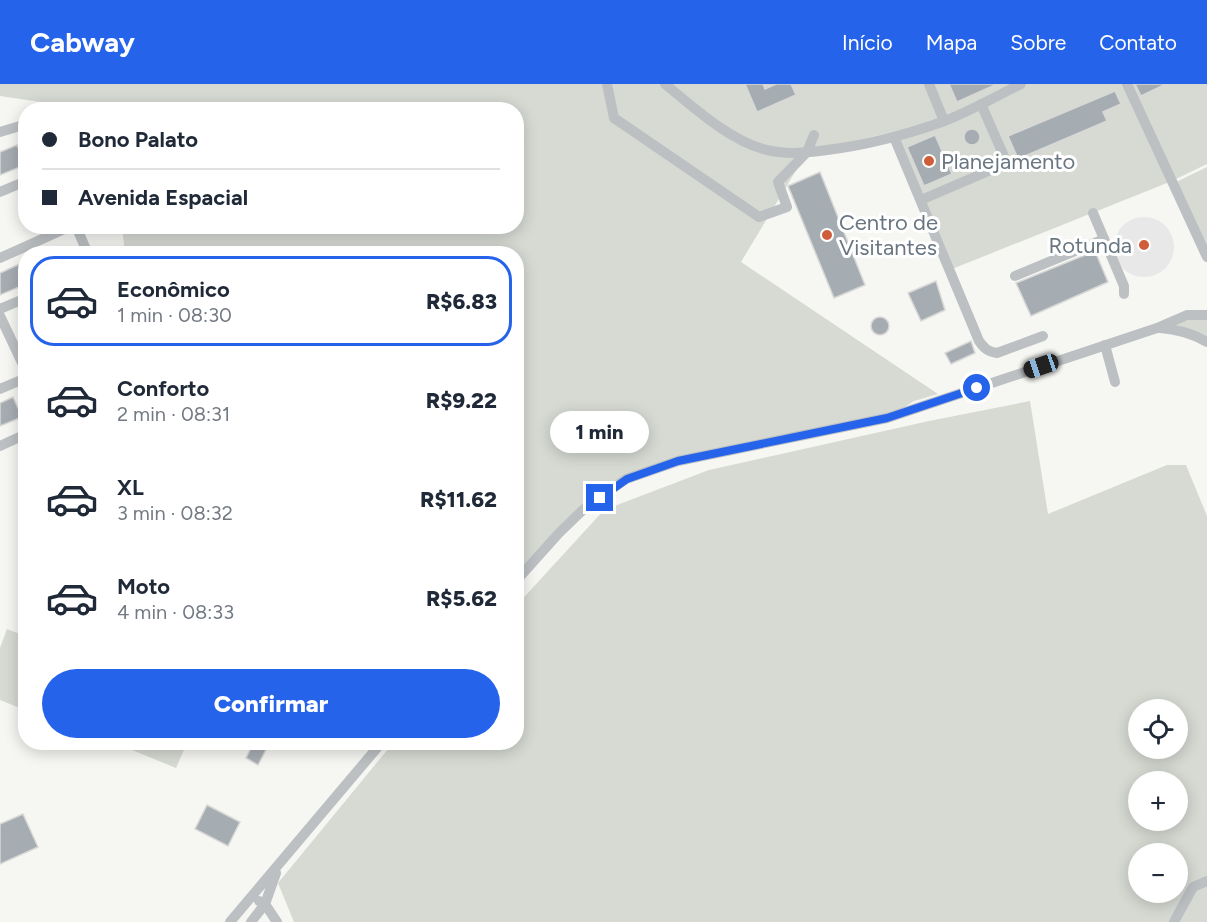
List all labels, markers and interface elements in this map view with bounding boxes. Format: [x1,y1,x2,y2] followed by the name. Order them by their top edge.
[30,25,135,59] text: Cabway
[842,30,893,55] text: Início
[926,30,977,55] text: Mapa
[1010,30,1066,55] text: Sobre
[1099,30,1177,55] text: Contato
[78,126,198,153] text: Bono Palato
[941,148,1075,175] place label: Planejamento
[922,154,936,168] marker: Planejamento
[78,184,248,211] text: Avenida Espacial
[839,209,938,261] place label: Centro de Visitantes
[820,228,834,242] marker: Centro de Visitantes
[1048,232,1132,259] place label: Rotunda
[1137,238,1151,252] marker: Rotunda
[45,274,99,328] icon: car
[117,276,230,303] text: Econômico
[426,288,497,315] text: R$6.83
[117,303,232,327] text: 1 min · 08:30
[1021,352,1061,380] car
[45,373,99,427] icon: car
[963,374,990,401] route start
[117,375,209,402] text: Conforto
[426,387,497,414] text: R$9.22
[117,402,230,426] text: 2 min · 08:31
[550,411,650,453] callout: 1 min
[576,420,623,444] text: 1 min
[45,472,99,526] icon: car
[117,474,144,501] text: XL
[586,484,613,511] route end
[420,486,497,513] text: R$11.62
[117,501,233,525] text: 3 min · 08:32
[45,571,99,625] icon: car
[117,573,170,600] text: Moto
[426,585,497,612] text: R$5.62
[117,600,234,624] text: 4 min · 08:33
[42,669,500,738] button: Confirmar
[1128,699,1188,903] map controls
[1128,699,1188,759] button: locate
[1128,771,1188,831] button: +
[1128,843,1188,903] button: −

